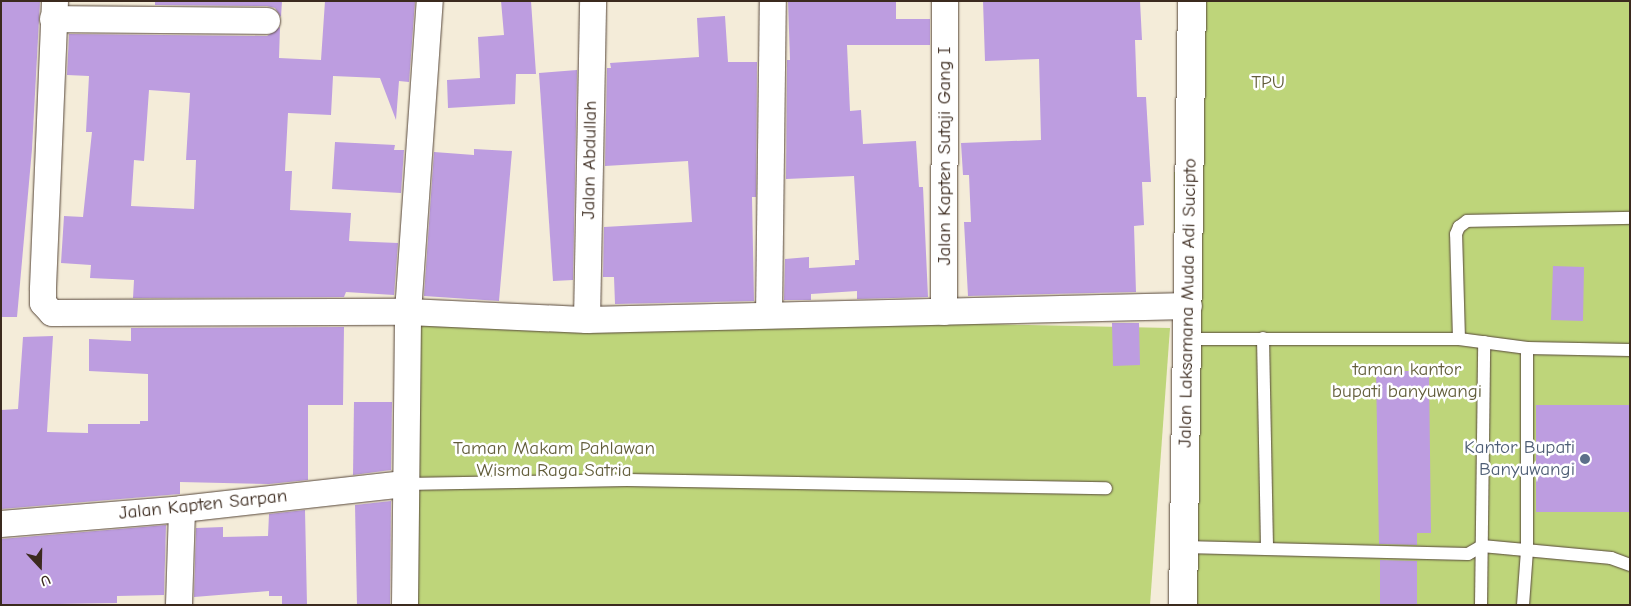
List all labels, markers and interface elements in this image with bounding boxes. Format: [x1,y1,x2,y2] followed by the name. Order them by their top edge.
[934,47,956,265] street label: Jalan Kapten Sutaji Gang I
[1251,72,1285,94] park label: TPU
[578,101,602,219] street label: Jalan Abdullah
[1174,158,1202,448] street label: Jalan Laksamana Muda Adi Sucipto
[1332,359,1482,403] park label: taman kantor bupati banyuwangi
[1464,437,1575,481] place label: Kantor Bupati Banyuwangi
[453,438,655,482] park label: Taman Makam Pahlawan Wisma Raga Satria
[1579,453,1591,465] marker: Kantor Bupati Banyuwangi
[118,485,288,525] street label: Jalan Kapten Sarpan
[15,541,65,591] north arrow
[38,571,53,590] text: U

